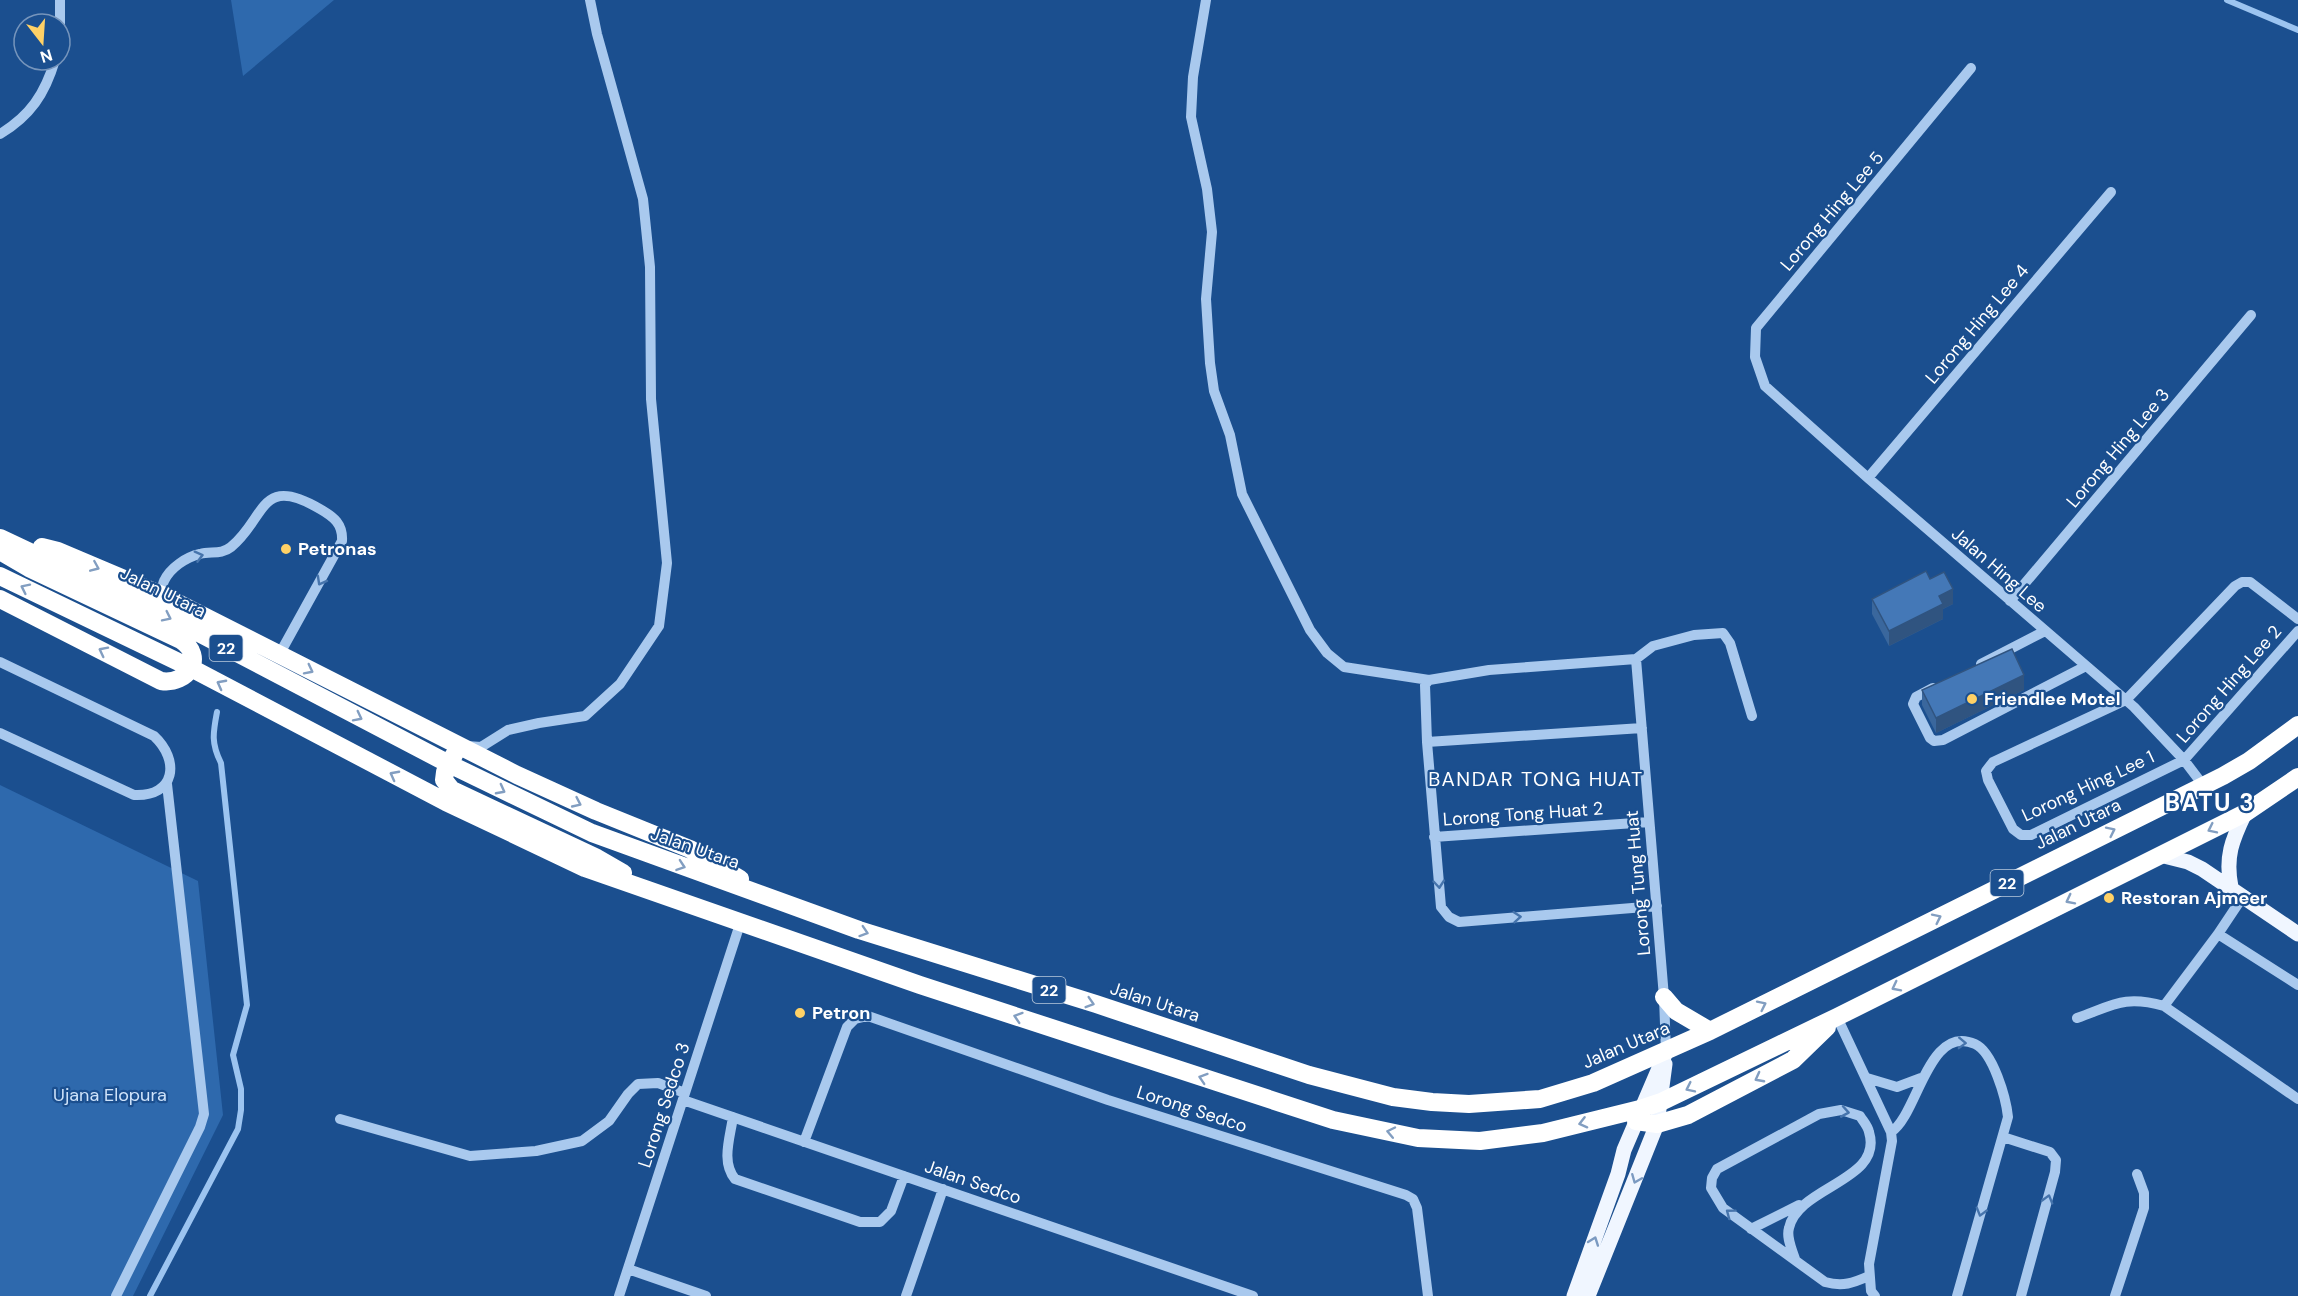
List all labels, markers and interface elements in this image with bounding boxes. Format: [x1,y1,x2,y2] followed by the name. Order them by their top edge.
[12,12,72,72] north arrow
[38,44,55,68] text: N
[1775,146,1889,276] street label: Lorong Hing Lee 5
[1920,259,2034,389] street label: Lorong Hing Lee 4
[2061,383,2175,513] street label: Lorong Hing Lee 3
[1946,522,2052,618] street label: Jalan Hing Lee
[298,537,377,561] place label: Petronas
[279,542,293,556] marker: Petronas
[194,551,204,564] one-way arrow
[89,560,100,572] one-way arrow
[116,561,210,623] street label: Jalan Utara
[316,575,328,585] one-way arrow
[20,584,31,595] one-way arrow
[160,609,171,621] one-way arrow
[2171,620,2287,748] street label: Lorong Hing Lee 2
[210,635,242,661] road number: 22
[99,647,110,659] one-way arrow
[302,662,313,674] one-way arrow
[217,680,228,691] one-way arrow
[1984,687,2121,711] place label: Friendlee Motel
[1965,692,1979,706] marker: Friendlee Motel
[352,710,362,721] one-way arrow
[2018,745,2158,827] street label: Lorong Hing Lee 1
[1428,766,1644,792] district label: BANDAR TONG HUAT
[389,771,400,782] one-way arrow
[495,783,505,794] one-way arrow
[2165,787,2255,818] district label: BATU 3
[2031,793,2125,855] street label: Jalan Utara
[571,795,582,807] one-way arrow
[1442,796,1604,832] street label: Lorong Tong Huat 2
[1620,809,1656,957] street label: Lorong Tung Huat
[647,822,743,874] street label: Jalan Utara
[2208,822,2219,833] one-way arrow
[2105,827,2116,838] one-way arrow
[675,858,686,871] one-way arrow
[1990,870,2024,896] road number: 22
[1432,880,1445,889] one-way arrow
[2121,886,2267,910] place label: Restoran Ajmeer
[2102,891,2116,905] marker: Restoran Ajmeer
[2065,892,2076,904] one-way arrow
[1513,911,1522,924] one-way arrow
[1930,914,1941,925] one-way arrow
[858,924,869,937] one-way arrow
[1107,976,1203,1028] street label: Jalan Utara
[1032,977,1066,1003] road number: 22
[1891,980,1902,991] one-way arrow
[1084,995,1095,1008] one-way arrow
[812,1001,870,1025] place label: Petron
[1756,1001,1767,1012] one-way arrow
[793,1006,807,1020] marker: Petron
[1013,1012,1024,1025] one-way arrow
[1579,1016,1673,1074] street label: Jalan Utara
[1958,1036,1967,1049] one-way arrow
[632,1039,696,1171] street label: Lorong Sedco 3
[1754,1071,1765,1082] one-way arrow
[1198,1073,1209,1085] one-way arrow
[1134,1080,1250,1138] street label: Lorong Sedco
[1685,1081,1696,1092] one-way arrow
[53,1083,167,1107] park label: Ujana Elopura
[1840,1106,1850,1118] one-way arrow
[1578,1116,1588,1129] one-way arrow
[1386,1126,1396,1139] one-way arrow
[922,1154,1024,1210] street label: Jalan Sedco
[1631,1172,1643,1183] one-way arrow
[2041,1194,2053,1205] one-way arrow
[1976,1206,1988,1217] one-way arrow
[1726,1209,1737,1220] one-way arrow
[1587,1236,1599,1247] one-way arrow

